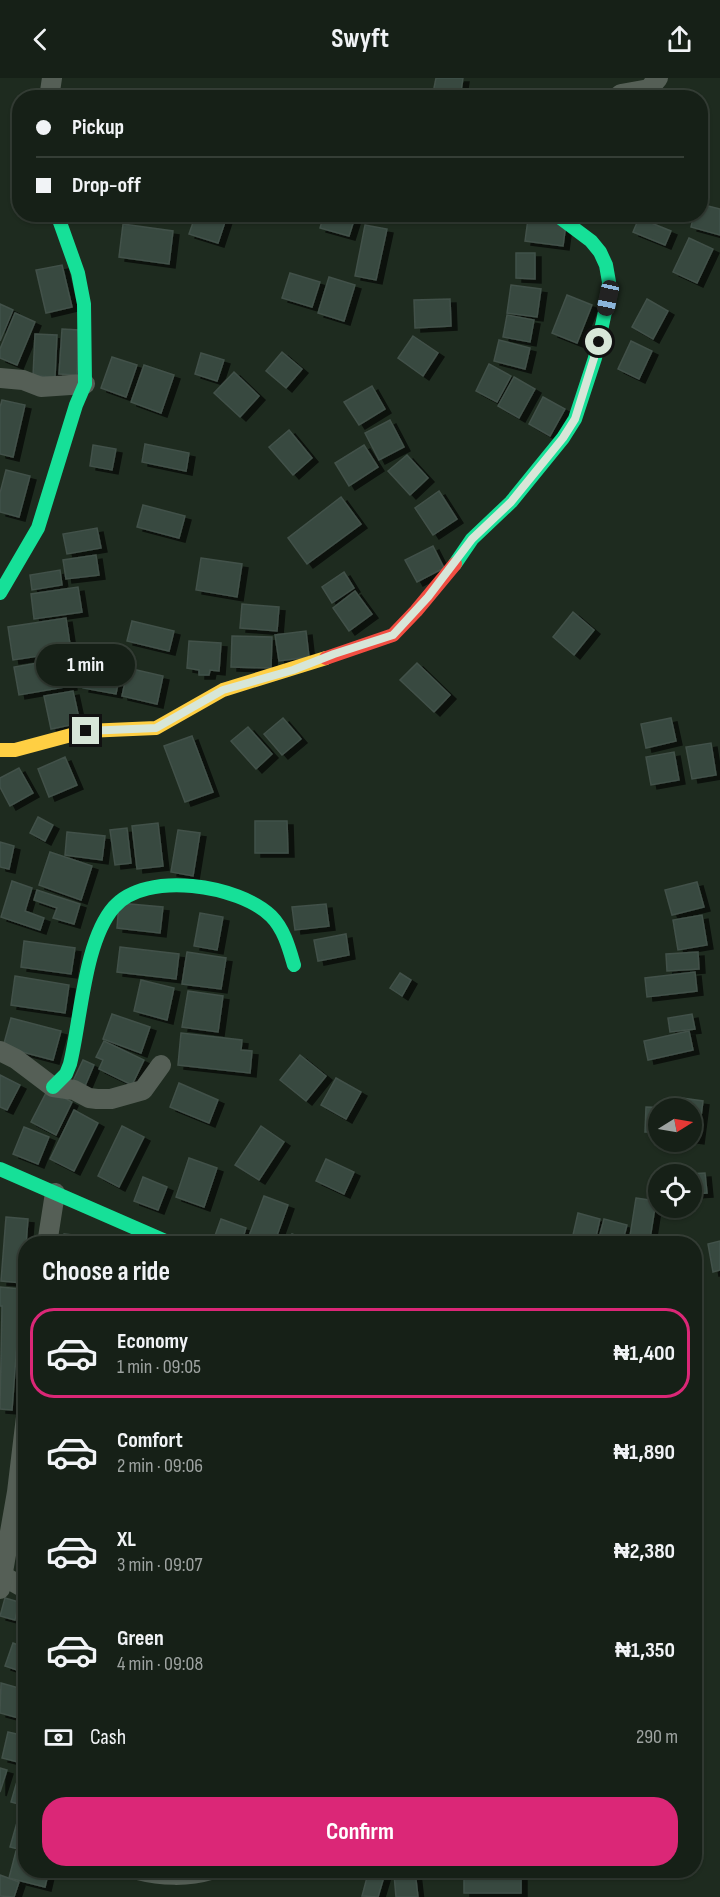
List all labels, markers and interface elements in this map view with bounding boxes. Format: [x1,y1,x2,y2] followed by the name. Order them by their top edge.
[24,23,57,56] icon: back
[331,23,389,55] text: Swyft
[663,23,696,56] icon: share
[72,114,124,141] text: Pickup
[72,172,141,199] text: Drop-off
[595,279,621,317] car
[585,328,612,355] route start
[36,644,136,686] callout: 1 min
[67,653,104,677] text: 1 min
[72,717,99,744] route end
[648,1098,702,1152] north arrow
[648,1098,702,1218] map controls
[648,1164,702,1218] button: locate
[42,1256,170,1288] text: Choose a ride
[45,1326,99,1380] icon: car
[117,1328,188,1355] text: Economy
[614,1340,675,1367] text: ₦1,400
[117,1355,201,1379] text: 1 min · 09:05
[45,1425,99,1479] icon: car
[117,1427,183,1454] text: Comfort
[613,1439,675,1466] text: ₦1,890
[117,1454,203,1478] text: 2 min · 09:06
[45,1524,99,1578] icon: car
[117,1526,136,1553] text: XL
[614,1538,675,1565] text: ₦2,380
[117,1553,202,1577] text: 3 min · 09:07
[45,1623,99,1677] icon: car
[117,1625,164,1652] text: Green
[615,1637,675,1664] text: ₦1,350
[117,1652,203,1676] text: 4 min · 09:08
[42,1721,75,1754] icon: cash
[90,1724,126,1751] text: Cash
[636,1725,678,1749] text: 290 m
[42,1797,678,1866] button: Confirm

